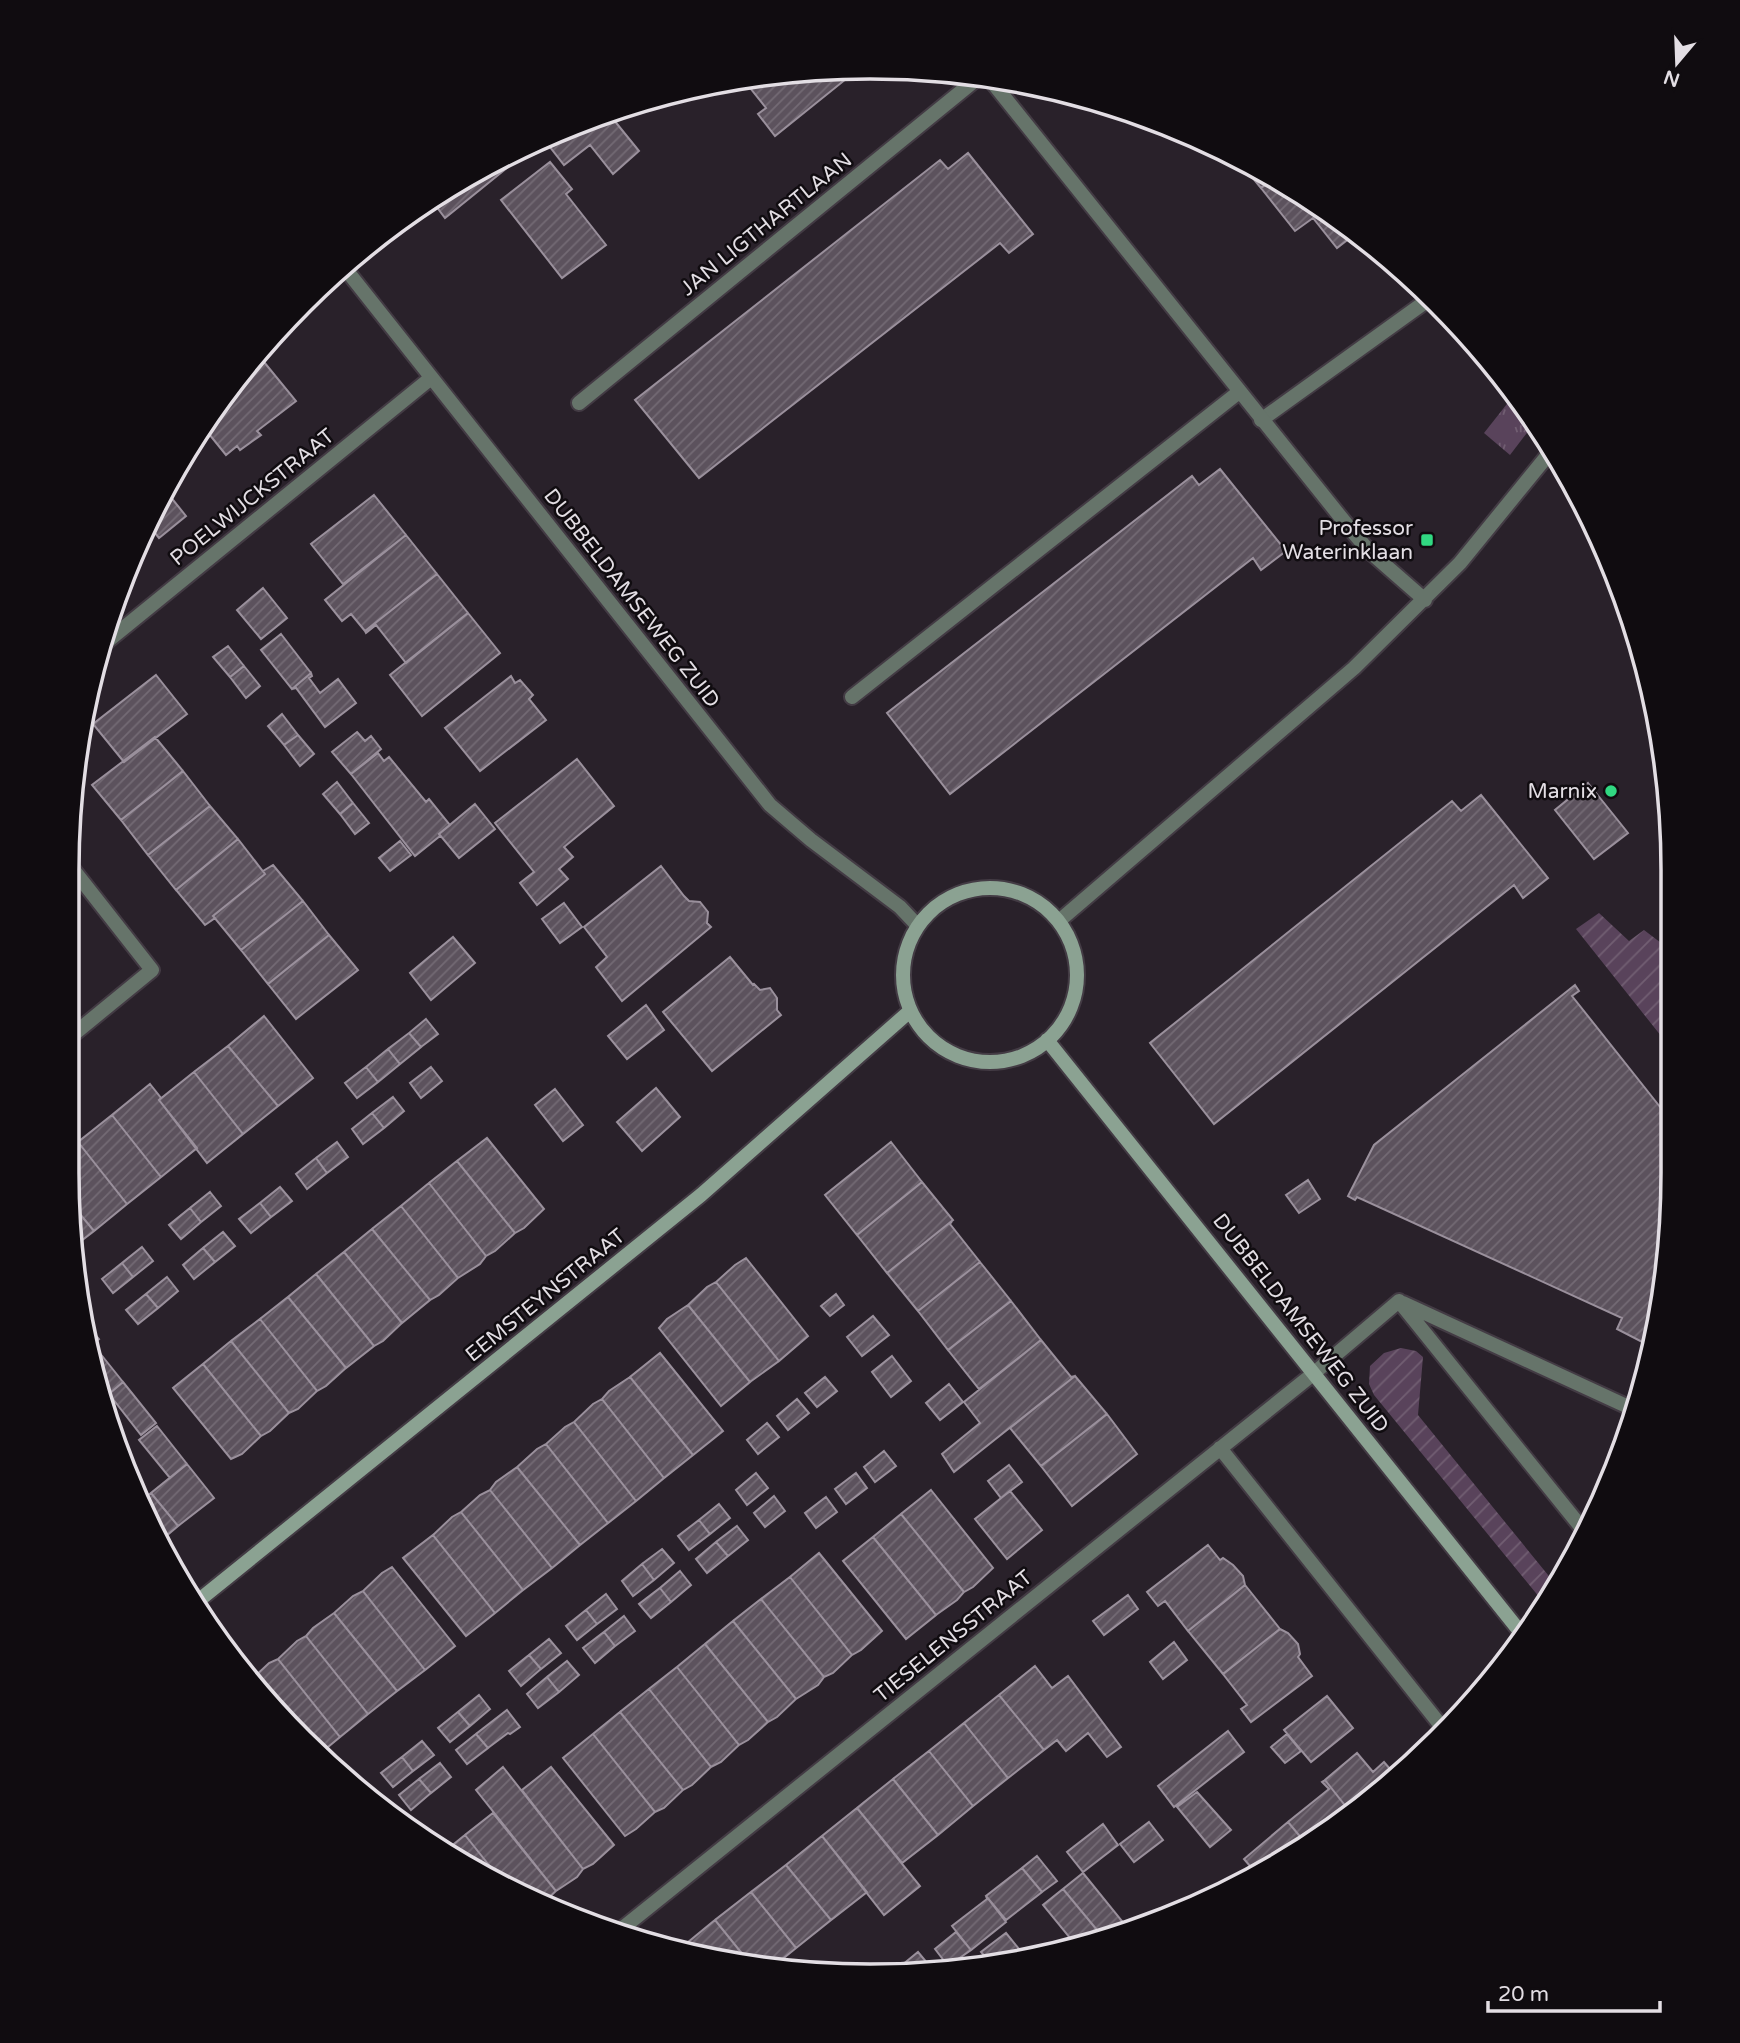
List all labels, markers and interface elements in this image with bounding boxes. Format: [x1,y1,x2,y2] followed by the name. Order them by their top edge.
[1642,28,1712,98] north arrow
[1661,65,1683,91] text: N
[676,148,857,301] street label: JAN LIGTHARTLAAN
[165,423,340,571] street label: POELWIJCKSTRAAT
[538,484,725,713] street label: DUBBELDAMSEWEG ZUID
[1282,516,1413,565] place label: Professor Waterinklaan
[1419,532,1435,548] marker: Professor Waterinklaan
[1527,779,1597,804] place label: Marnix
[1603,783,1619,799] marker: Marnix
[1207,1209,1394,1438] street label: DUBBELDAMSEWEG ZUID
[461,1223,630,1367] street label: EEMSTEYNSTRAAT
[869,1565,1038,1708] street label: TIESELENSSTRAAT
[1488,1969,1660,2013] scale bar
[1498,1982,1549,2007] text: 20 m

